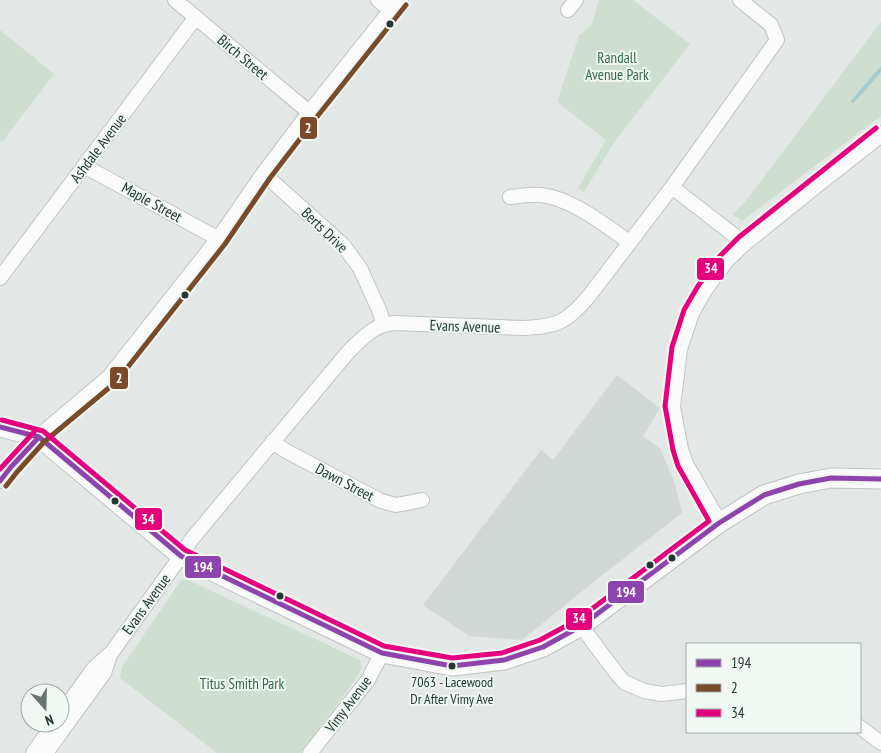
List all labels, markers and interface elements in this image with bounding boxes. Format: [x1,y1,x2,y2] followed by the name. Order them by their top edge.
[385,19,395,29] unlabelled marker
[214,30,272,84] street label: Birch Street
[585,48,649,84] park label: Randall Avenue Park
[66,110,130,186] street label: Ashdale Avenue
[299,116,318,140] line badge: 2
[305,119,311,137] text: 2
[119,178,185,226] street label: Maple Street
[298,203,352,257] street label: Berts Drive
[696,257,725,281] line badge: 34
[704,259,718,277] text: 34
[180,290,190,300] unlabelled marker
[429,315,501,337] street label: Evans Avenue
[109,366,129,390] line badge: 2
[116,369,122,387] text: 2
[312,459,378,505] street label: Dawn Street
[110,496,120,506] unlabelled marker
[134,507,163,531] line badge: 34
[141,510,155,528] text: 34
[667,553,677,563] unlabelled marker
[184,555,222,579] line badge: 194
[193,558,213,576] text: 194
[645,560,655,570] unlabelled marker
[118,570,174,638] street label: Evans Avenue
[607,580,645,604] line badge: 194
[616,583,636,601] text: 194
[275,591,285,601] unlabelled marker
[565,607,593,631] line badge: 34
[572,609,586,627] text: 34
[686,643,861,733] legend
[731,653,752,672] text: 194
[447,661,457,671] marker: 7063 - Lacewood Dr After Vimy Ave
[320,672,375,737] street label: Vimy Avenue
[410,673,494,708] place label: 7063 - Lacewood Dr After Vimy Ave
[200,674,284,693] park label: Titus Smith Park
[731,678,738,697] text: 2
[20,683,70,733] north arrow
[731,703,745,722] text: 34
[43,710,56,730] text: N

